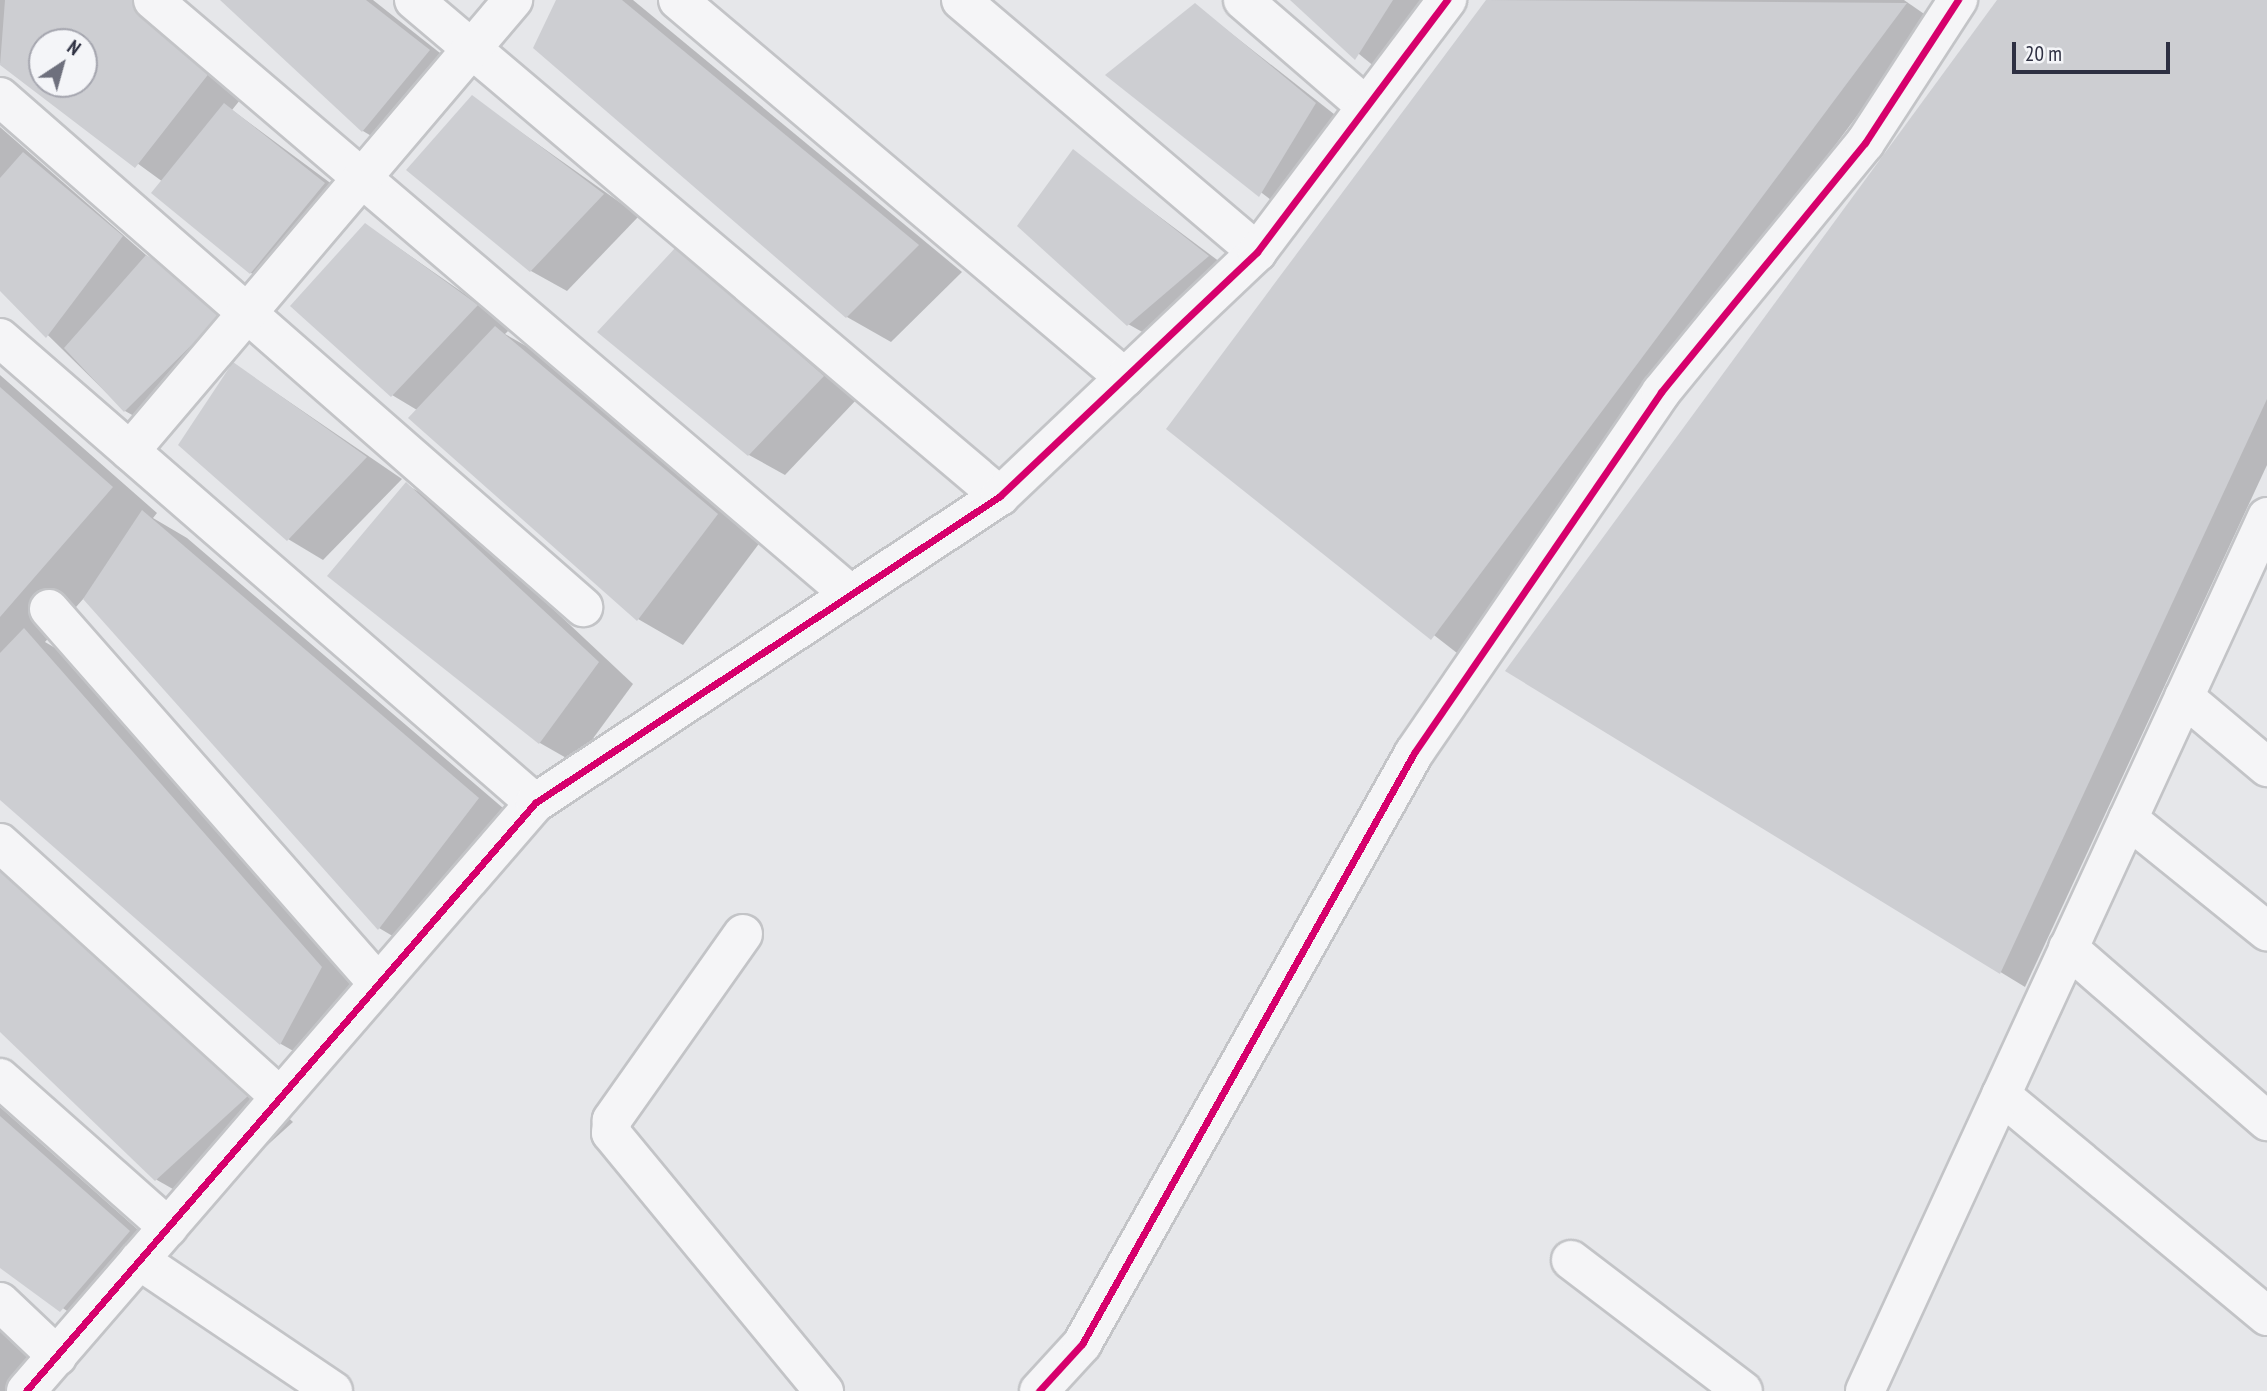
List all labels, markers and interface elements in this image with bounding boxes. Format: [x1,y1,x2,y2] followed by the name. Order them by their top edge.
[28,28,98,98] north arrow
[2015,28,2172,72] scale bar
[63,35,85,60] text: N
[2025,40,2062,67] text: 20 m

